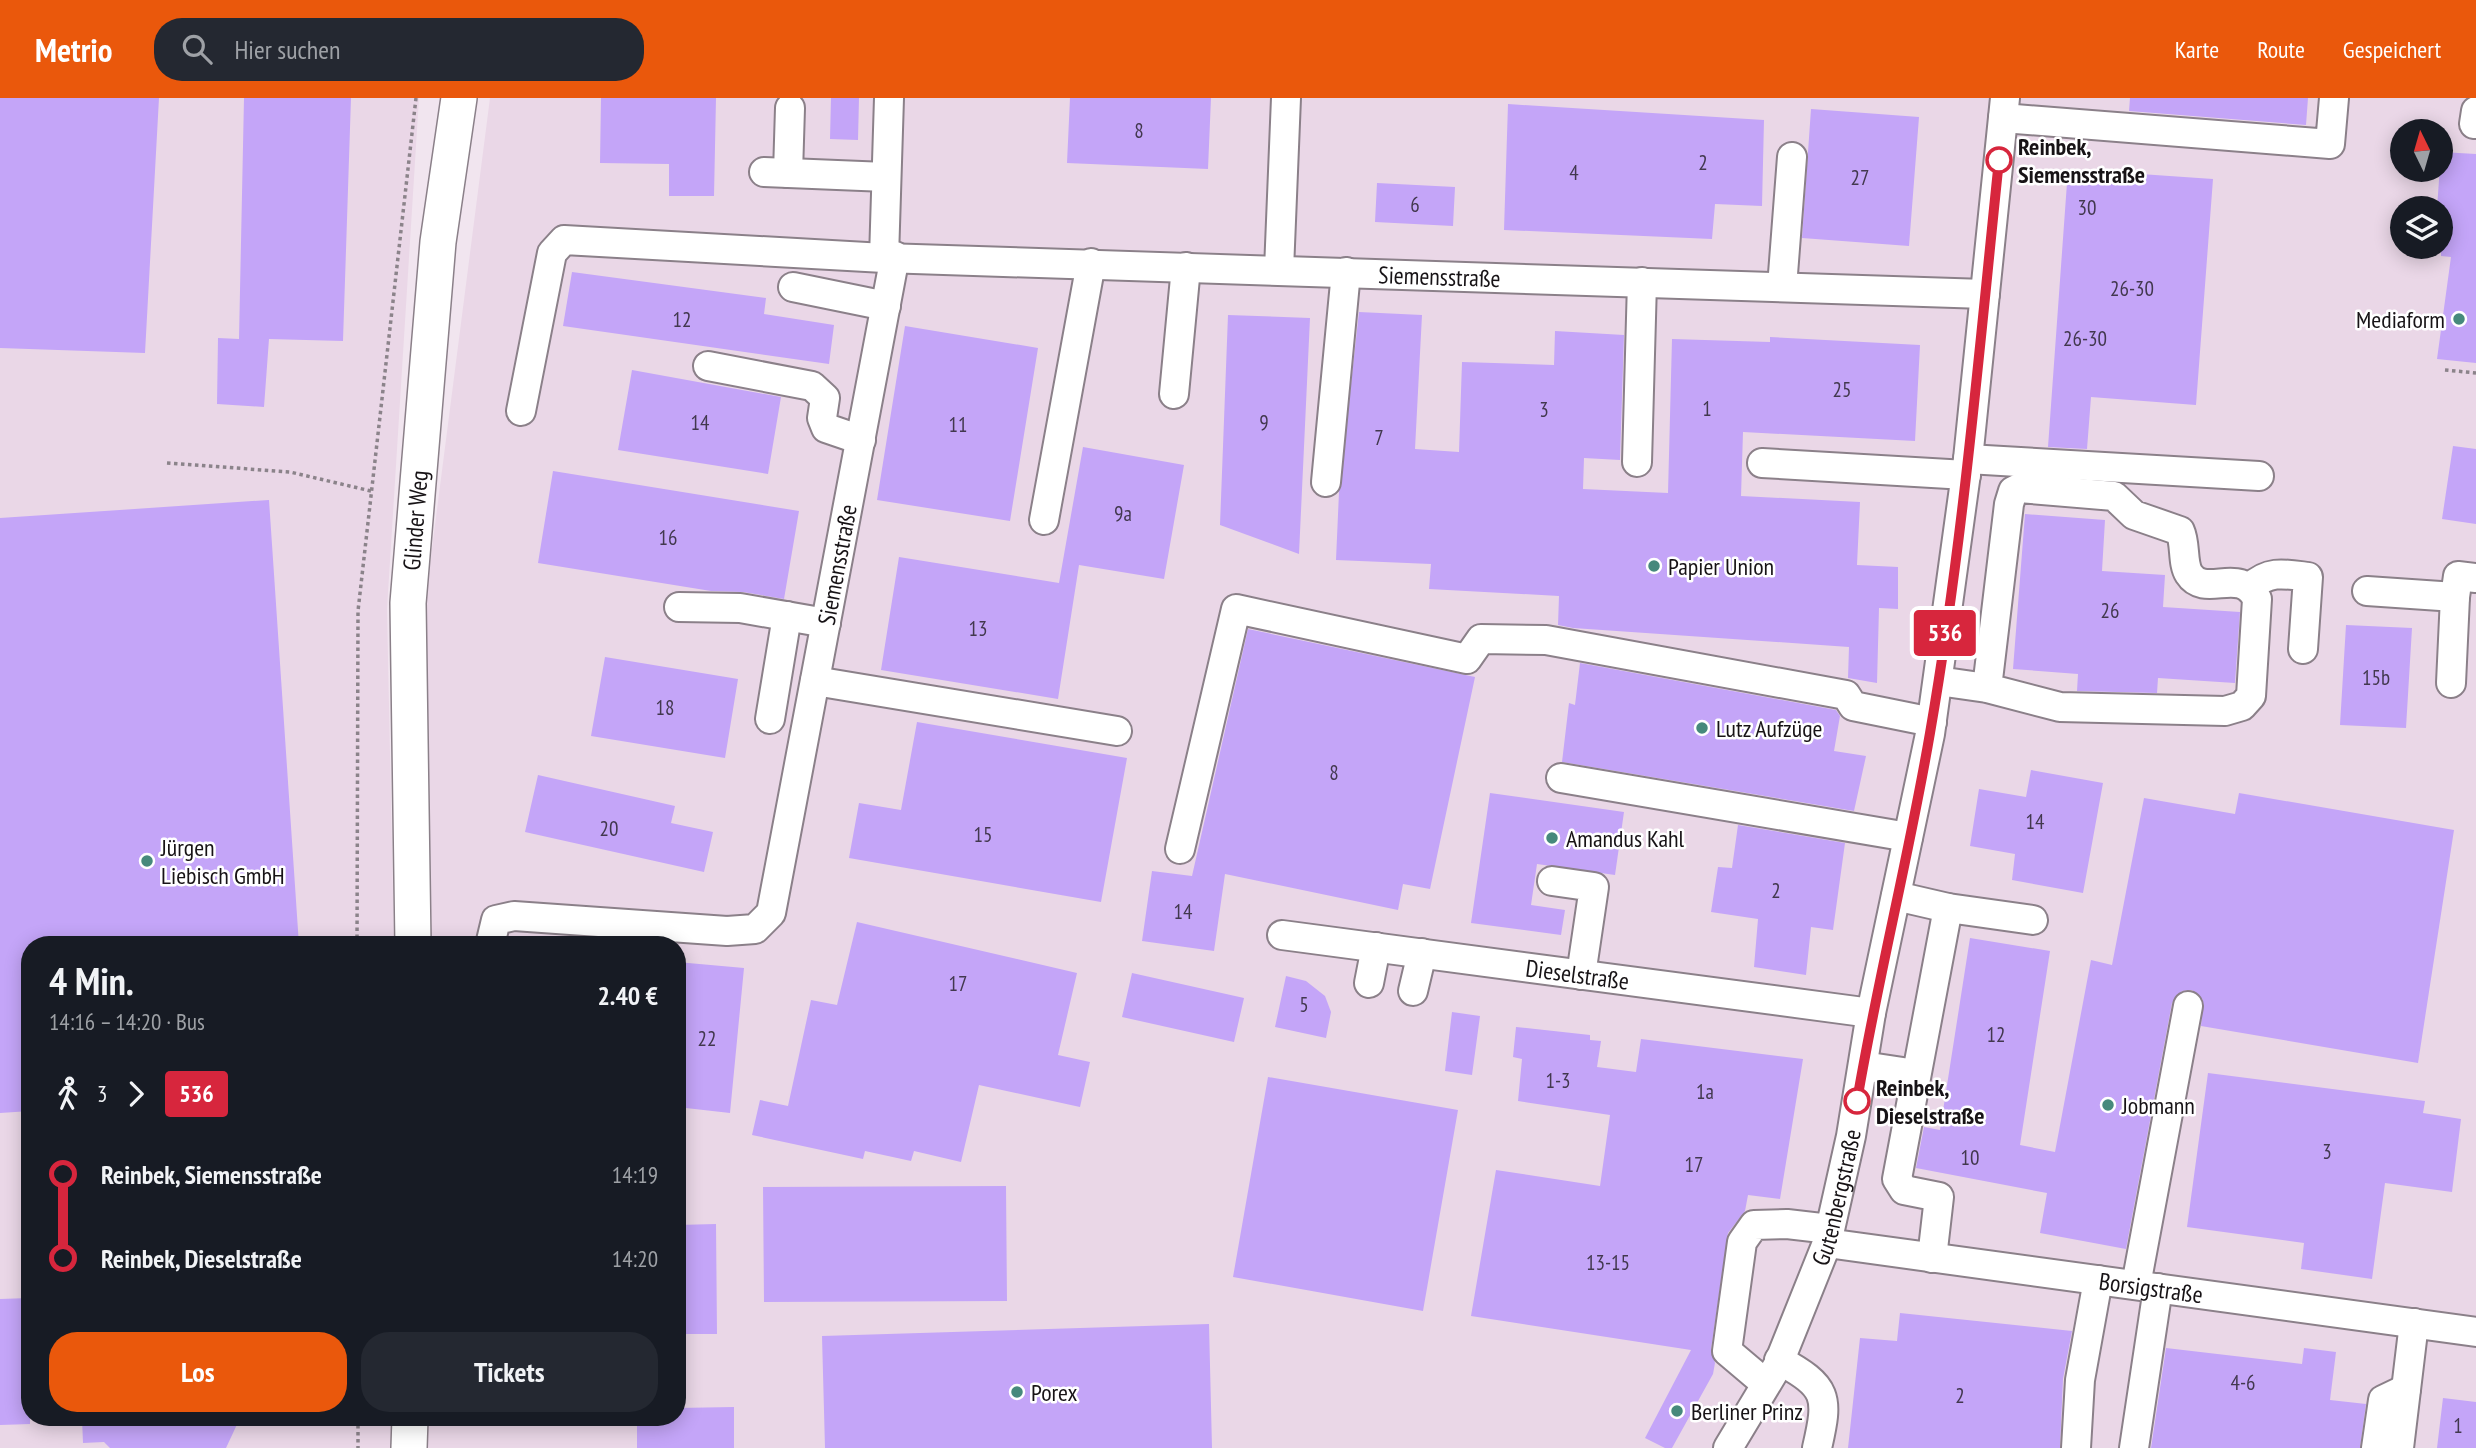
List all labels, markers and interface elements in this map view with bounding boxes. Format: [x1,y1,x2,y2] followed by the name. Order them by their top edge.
[154,18,644,81] search box
[35,28,112,71] text: Metrio
[178,30,216,68] icon: search
[234,33,340,66] text: Hier suchen
[2175,34,2219,65] text: Karte
[2257,34,2305,65] text: Route
[2343,34,2441,65] text: Gespeichert
[1134,117,1144,144] house number: 8
[2390,119,2454,182] north arrow
[2390,119,2453,259] map controls
[2018,131,2145,190] place label: Reinbek, Siemensstraße
[1986,147,2012,173] marker: Reinbek, Siemensstraße
[1698,149,1708,176] house number: 2
[1569,159,1579,186] house number: 4
[1851,164,1869,191] house number: 27
[1410,191,1420,218] house number: 6
[2078,194,2096,221] house number: 30
[2390,196,2453,259] button: layers
[1378,259,1501,294] street label: Siemensstraße
[2110,275,2154,302] house number: 26-30
[2356,304,2445,335] place label: Mediaform
[673,306,691,333] house number: 12
[2451,311,2467,327] marker: Mediaform
[2063,325,2107,352] house number: 26-30
[1833,376,1851,403] house number: 25
[1702,395,1712,422] house number: 1
[1539,396,1549,423] house number: 3
[691,409,710,436] house number: 14
[1259,409,1269,436] house number: 9
[949,411,967,438] house number: 11
[1374,424,1384,451] house number: 7
[395,469,434,572] street label: Glinder Weg
[1114,500,1132,527] house number: 9a
[810,502,863,627] street label: Siemensstraße
[659,524,677,551] house number: 16
[1668,551,1774,582] place label: Papier Union
[1646,558,1662,574] marker: Papier Union
[2101,597,2119,624] house number: 26
[1905,610,1985,656] line badge: 536
[969,615,987,642] house number: 13
[1928,617,1962,648] text: 536
[2362,664,2390,691] house number: 15b
[656,694,674,721] house number: 18
[1716,713,1822,744] place label: Lutz Aufzüge
[1694,720,1710,736] marker: Lutz Aufzüge
[1329,759,1339,786] house number: 8
[2026,808,2045,835] house number: 14
[600,815,618,842] house number: 20
[974,821,992,848] house number: 15
[1566,823,1685,854] place label: Amandus Kahl
[1544,830,1560,846] marker: Amandus Kahl
[160,832,285,891] place label: Jürgen Liebisch GmbH
[139,853,155,869] marker: Jürgen Liebisch GmbH
[1771,877,1781,904] house number: 2
[1174,898,1193,925] house number: 14
[1524,952,1631,996] street label: Dieselstraße
[49,956,134,1005] text: 4 Min.
[949,970,967,997] house number: 17
[597,979,658,1012] text: 2.40 €
[1299,991,1309,1018] house number: 5
[49,1007,205,1036] text: 14:16 – 14:20 · Bus
[1987,1021,2005,1048] house number: 12
[698,1025,716,1052] house number: 22
[1545,1067,1571,1094] house number: 1-3
[1876,1072,1984,1131] place label: Reinbek, Dieselstraße
[49,1075,87,1113] icon: walk
[117,1075,155,1113] icon: forward
[179,1078,214,1109] text: 536
[1696,1078,1714,1105] house number: 1a
[97,1079,107,1108] text: 3
[1844,1088,1870,1114] marker: Reinbek, Dieselstraße
[2121,1090,2195,1121] place label: Jobmann
[2100,1097,2116,1113] marker: Jobmann
[1804,1127,1867,1270] street label: Gutenbergstraße
[2322,1138,2332,1165] house number: 3
[1961,1144,1979,1171] house number: 10
[1685,1151,1703,1178] house number: 17
[101,1158,322,1191] text: Reinbek, Siemensstraße
[612,1160,658,1189] text: 14:19
[101,1242,302,1275] text: Reinbek, Dieselstraße
[612,1244,658,1273] text: 14:20
[1586,1249,1630,1276] house number: 13-15
[2097,1265,2205,1310] street label: Borsigstraße
[49,1332,347,1412] button: Los
[361,1332,658,1412] button: Tickets
[2230,1369,2256,1396] house number: 4-6
[1031,1377,1078,1408] place label: Porex
[1955,1382,1965,1409] house number: 2
[1009,1384,1025,1400] marker: Porex
[1691,1396,1803,1427] place label: Berliner Prinz
[1669,1403,1685,1419] marker: Berliner Prinz
[2453,1412,2463,1439] house number: 1

